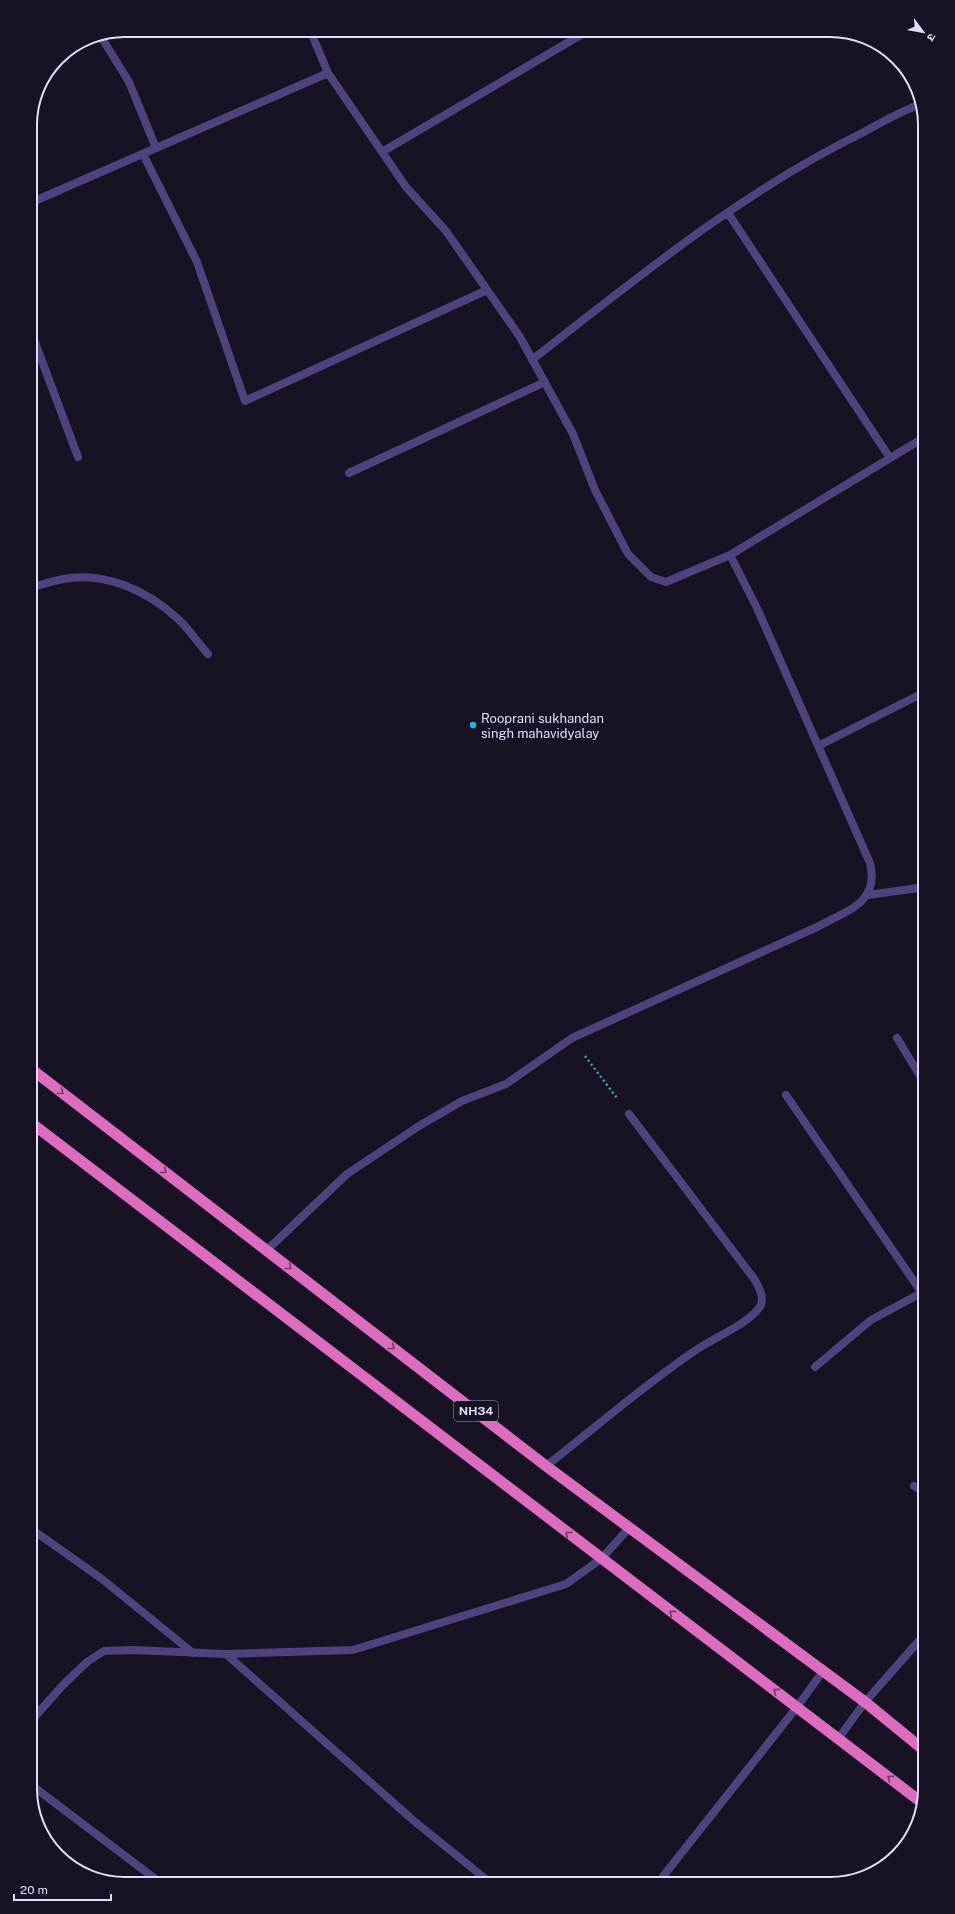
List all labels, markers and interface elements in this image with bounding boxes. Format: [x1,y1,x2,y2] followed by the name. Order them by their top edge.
[903,12,943,52] north arrow
[924,31,938,44] text: उ
[481,711,604,741] place label: Rooprani sukhandan singh mahavidyalay
[468,720,478,730] marker: Rooprani sukhandan singh mahavidyalay
[57,1087,64,1094] one-way arrow
[160,1166,167,1173] one-way arrow
[285,1262,292,1269] one-way arrow
[388,1342,395,1349] one-way arrow
[454,1401,498,1421] road number: NH34
[566,1532,573,1539] one-way arrow
[669,1610,676,1617] one-way arrow
[773,1689,780,1696] one-way arrow
[887,1776,894,1783] one-way arrow
[14,1876,111,1902] scale bar
[20,1883,48,1897] text: 20 m

